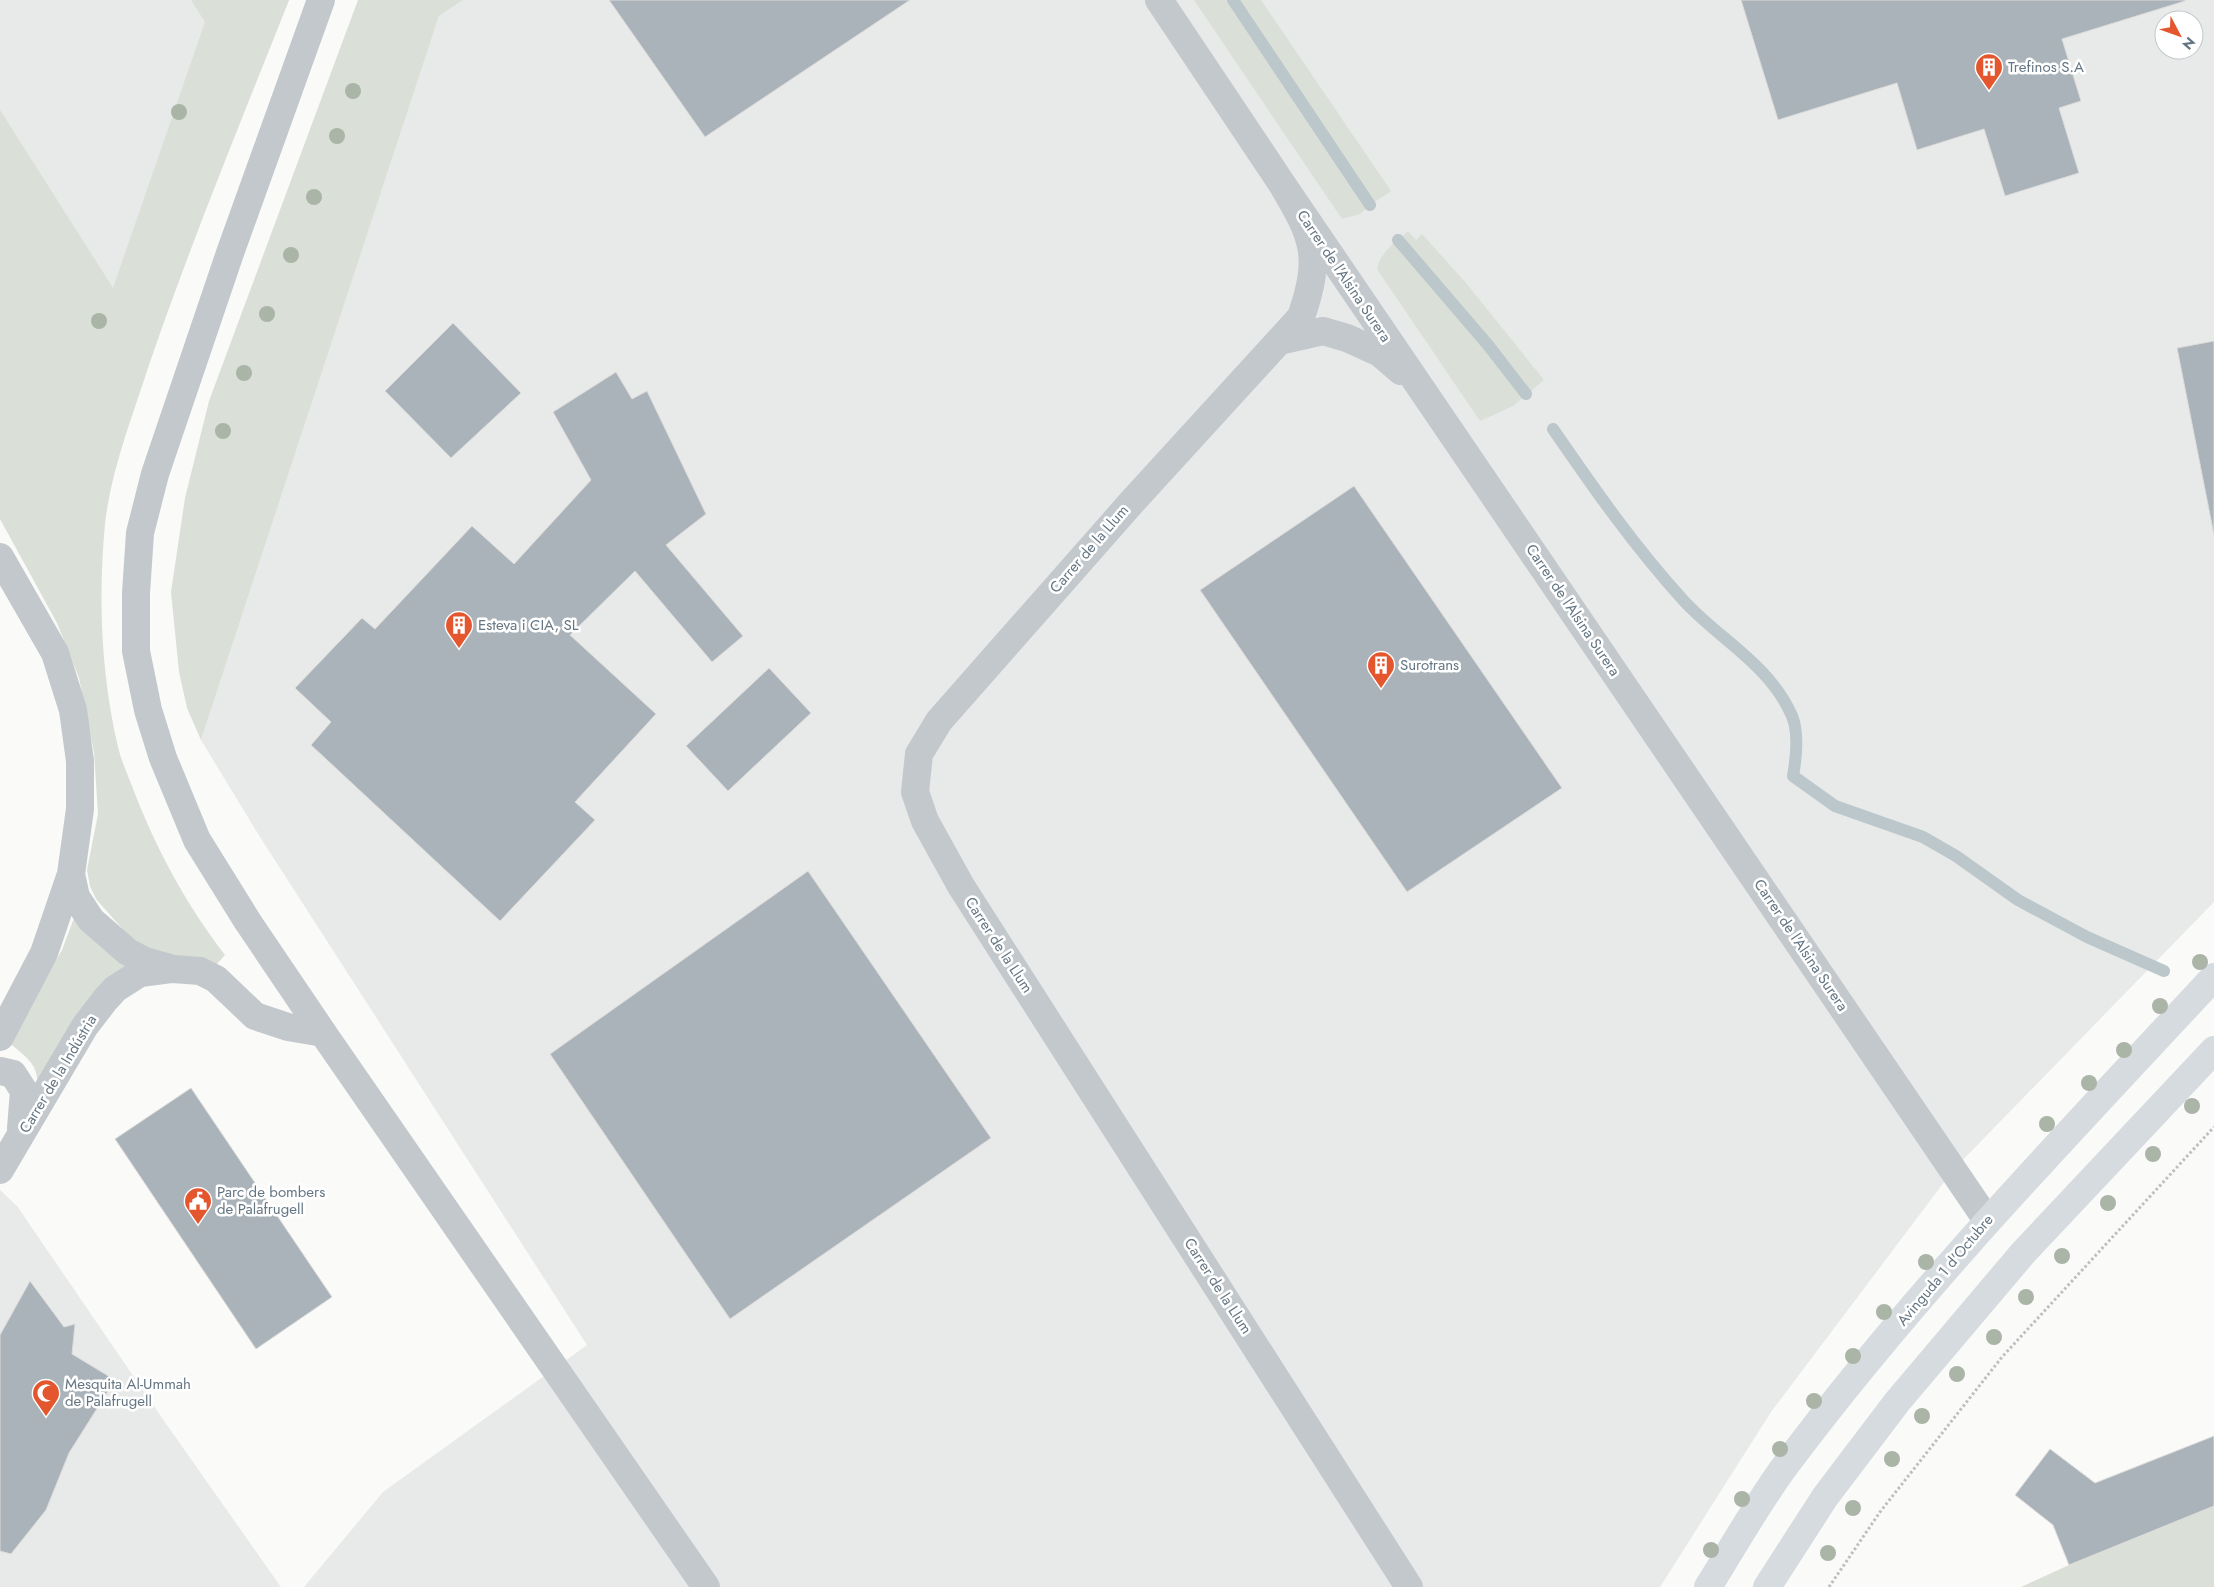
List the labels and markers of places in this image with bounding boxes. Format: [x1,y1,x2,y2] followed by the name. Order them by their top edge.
[1974,52,2004,91] building icon: Trefinos S.A
[2008,56,2084,78] place label: Trefinos S.A
[444,610,474,649] building icon: Esteva i CIA, SL
[478,614,579,636] place label: Esteva i CIA, SL
[1366,650,1396,689] building icon: Surotrans
[1400,654,1459,676] place label: Surotrans
[217,1181,325,1220] place label: Parc de bombers de Palafrugell
[183,1186,213,1225] public building icon: Parc de bombers de Palafrugell
[65,1373,191,1412] place label: Mesquita Al-Ummah de Palafrugell
[31,1378,61,1417] mosque icon: Mesquita Al-Ummah de Palafrugell

